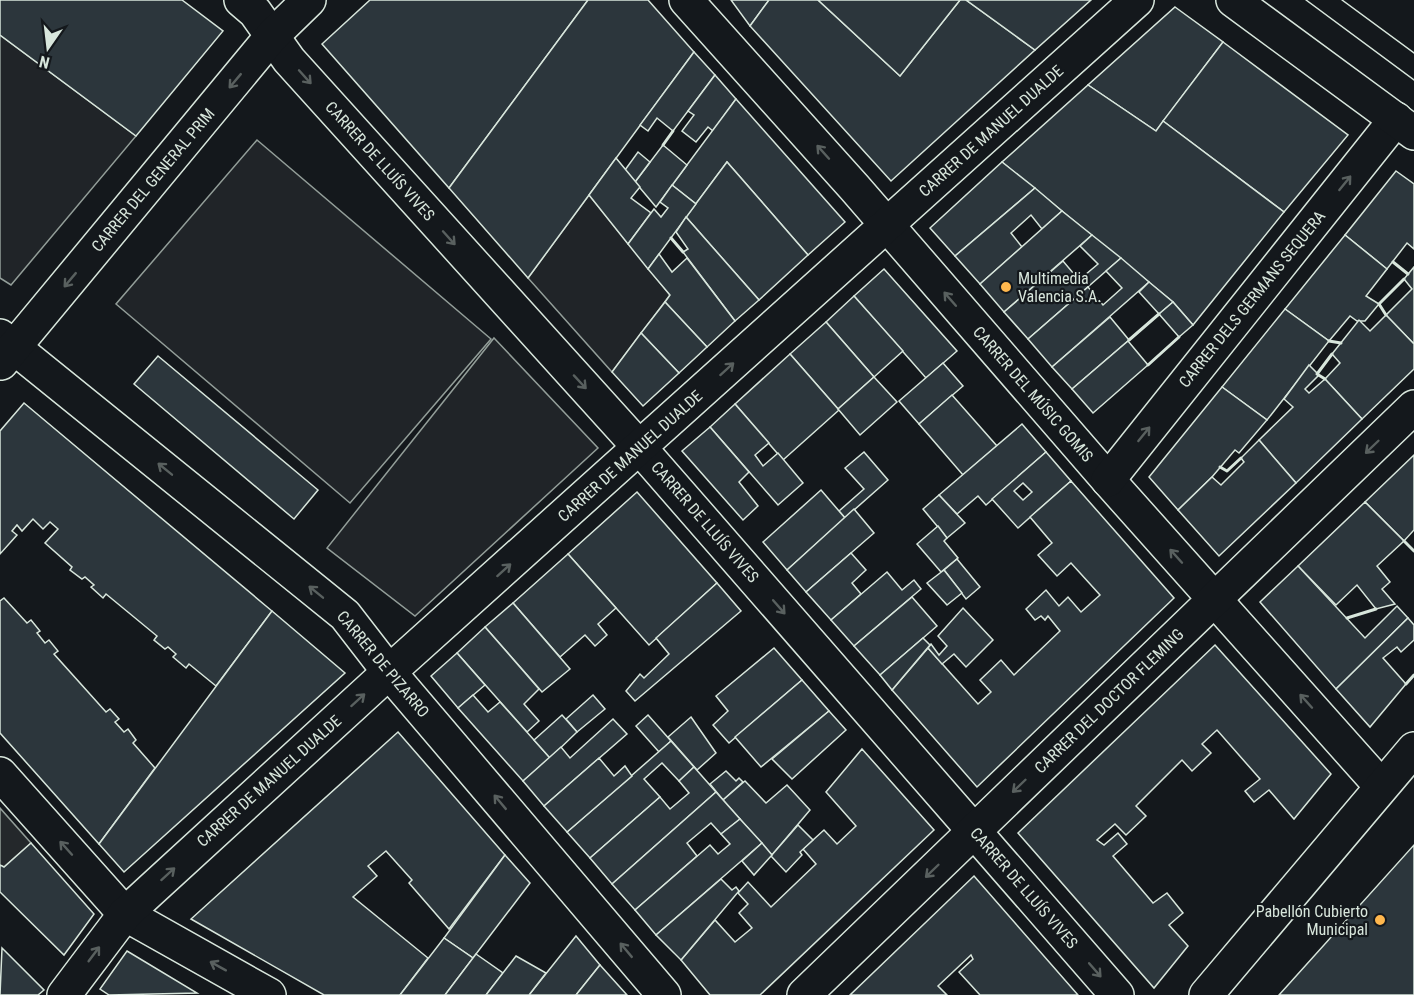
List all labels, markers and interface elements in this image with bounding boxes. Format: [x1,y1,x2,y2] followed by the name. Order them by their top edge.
[18,18,78,78] north arrow
[37,52,52,72] text: N
[915,61,1067,201] street label: CARRER DE MANUEL DUALDE
[298,70,312,85] one-way arrow
[228,73,242,88] one-way arrow
[321,97,439,225] street label: CARRER DE LLUÍS VIVES
[87,104,219,256] street label: CARRER DEL GENERAL PRIM
[816,145,830,160] one-way arrow
[1338,175,1351,191] one-way arrow
[1175,207,1329,391] street label: CARRER DELS GERMANS SEQUERA
[442,230,456,245] one-way arrow
[1018,269,1102,306] place label: Multimedia Valencia S.A.
[63,272,77,287] one-way arrow
[999,280,1013,294] marker: Multimedia Valencia S.A.
[944,291,957,307] one-way arrow
[969,322,1097,466] street label: CARRER DEL MÚSIC GOMIS
[719,362,734,376] one-way arrow
[573,374,587,389] one-way arrow
[554,386,706,526] street label: CARRER DE MANUEL DUALDE
[1138,426,1151,442] one-way arrow
[1364,440,1379,455] one-way arrow
[647,458,763,586] street label: CARRER DE LLUÍS VIVES
[157,463,173,476] one-way arrow
[1169,549,1183,564] one-way arrow
[496,563,511,577] one-way arrow
[309,586,325,599] one-way arrow
[772,599,786,614] one-way arrow
[333,607,433,721] street label: CARRER DE PIZARRO
[1030,625,1188,777] street label: CARRER DEL DOCTOR FLEMING
[351,693,366,707] one-way arrow
[1299,694,1313,709] one-way arrow
[193,711,345,851] street label: CARRER DE MANUEL DUALDE
[1012,779,1027,793] one-way arrow
[493,794,506,810] one-way arrow
[966,824,1082,952] street label: CARRER DE LLUÍS VIVES
[59,841,73,856] one-way arrow
[925,864,940,878] one-way arrow
[160,867,175,881] one-way arrow
[1256,902,1368,939] place label: Pabellón Cubierto Municipal
[1373,913,1387,927] marker: Pabellón Cubierto Municipal
[619,942,632,958] one-way arrow
[88,947,101,963] one-way arrow
[209,960,227,971] one-way arrow
[1088,962,1102,977] one-way arrow

